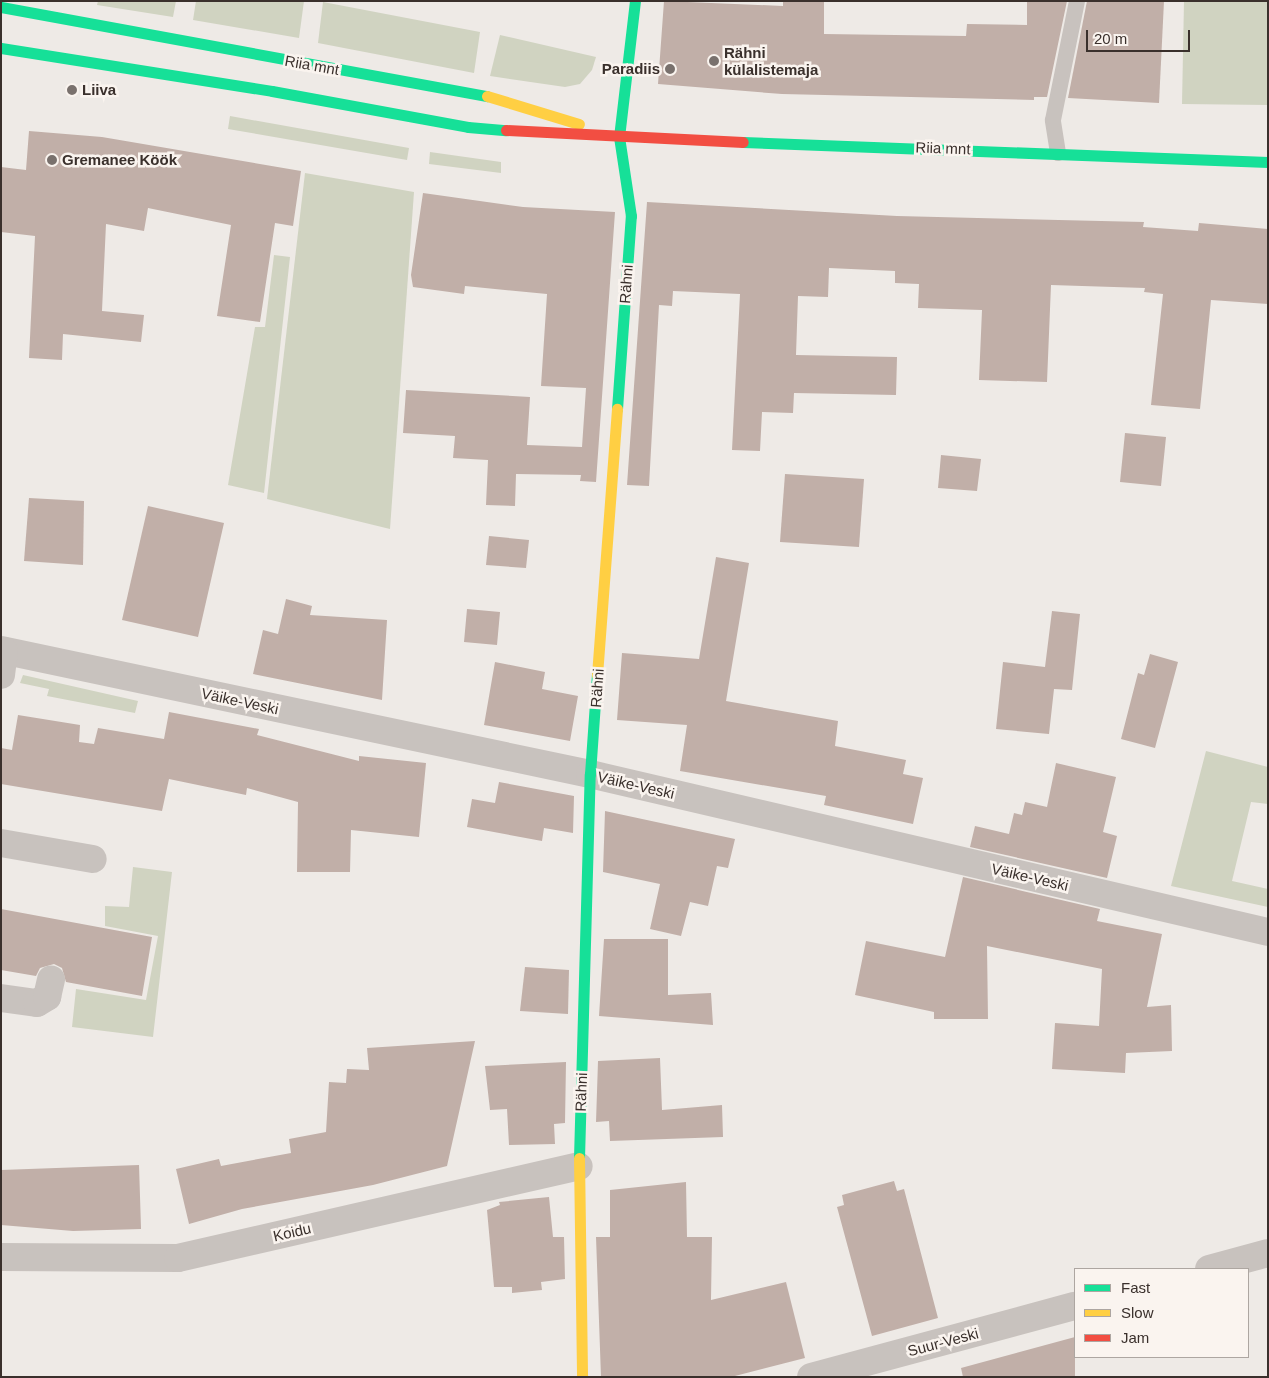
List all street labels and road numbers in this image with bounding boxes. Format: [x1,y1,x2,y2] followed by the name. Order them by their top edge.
[283,51,341,79] street label: Riia mnt
[915,138,971,158] street label: Riia mnt
[616,264,636,304] street label: Rähni
[587,668,607,708] street label: Rähni
[200,684,280,718] street label: Väike-Veski
[596,767,676,803] street label: Väike-Veski
[990,859,1070,895] street label: Väike-Veski
[571,1072,591,1112] street label: Rähni
[271,1219,313,1245] street label: Koidu
[906,1324,980,1360] street label: Suur-Veski

